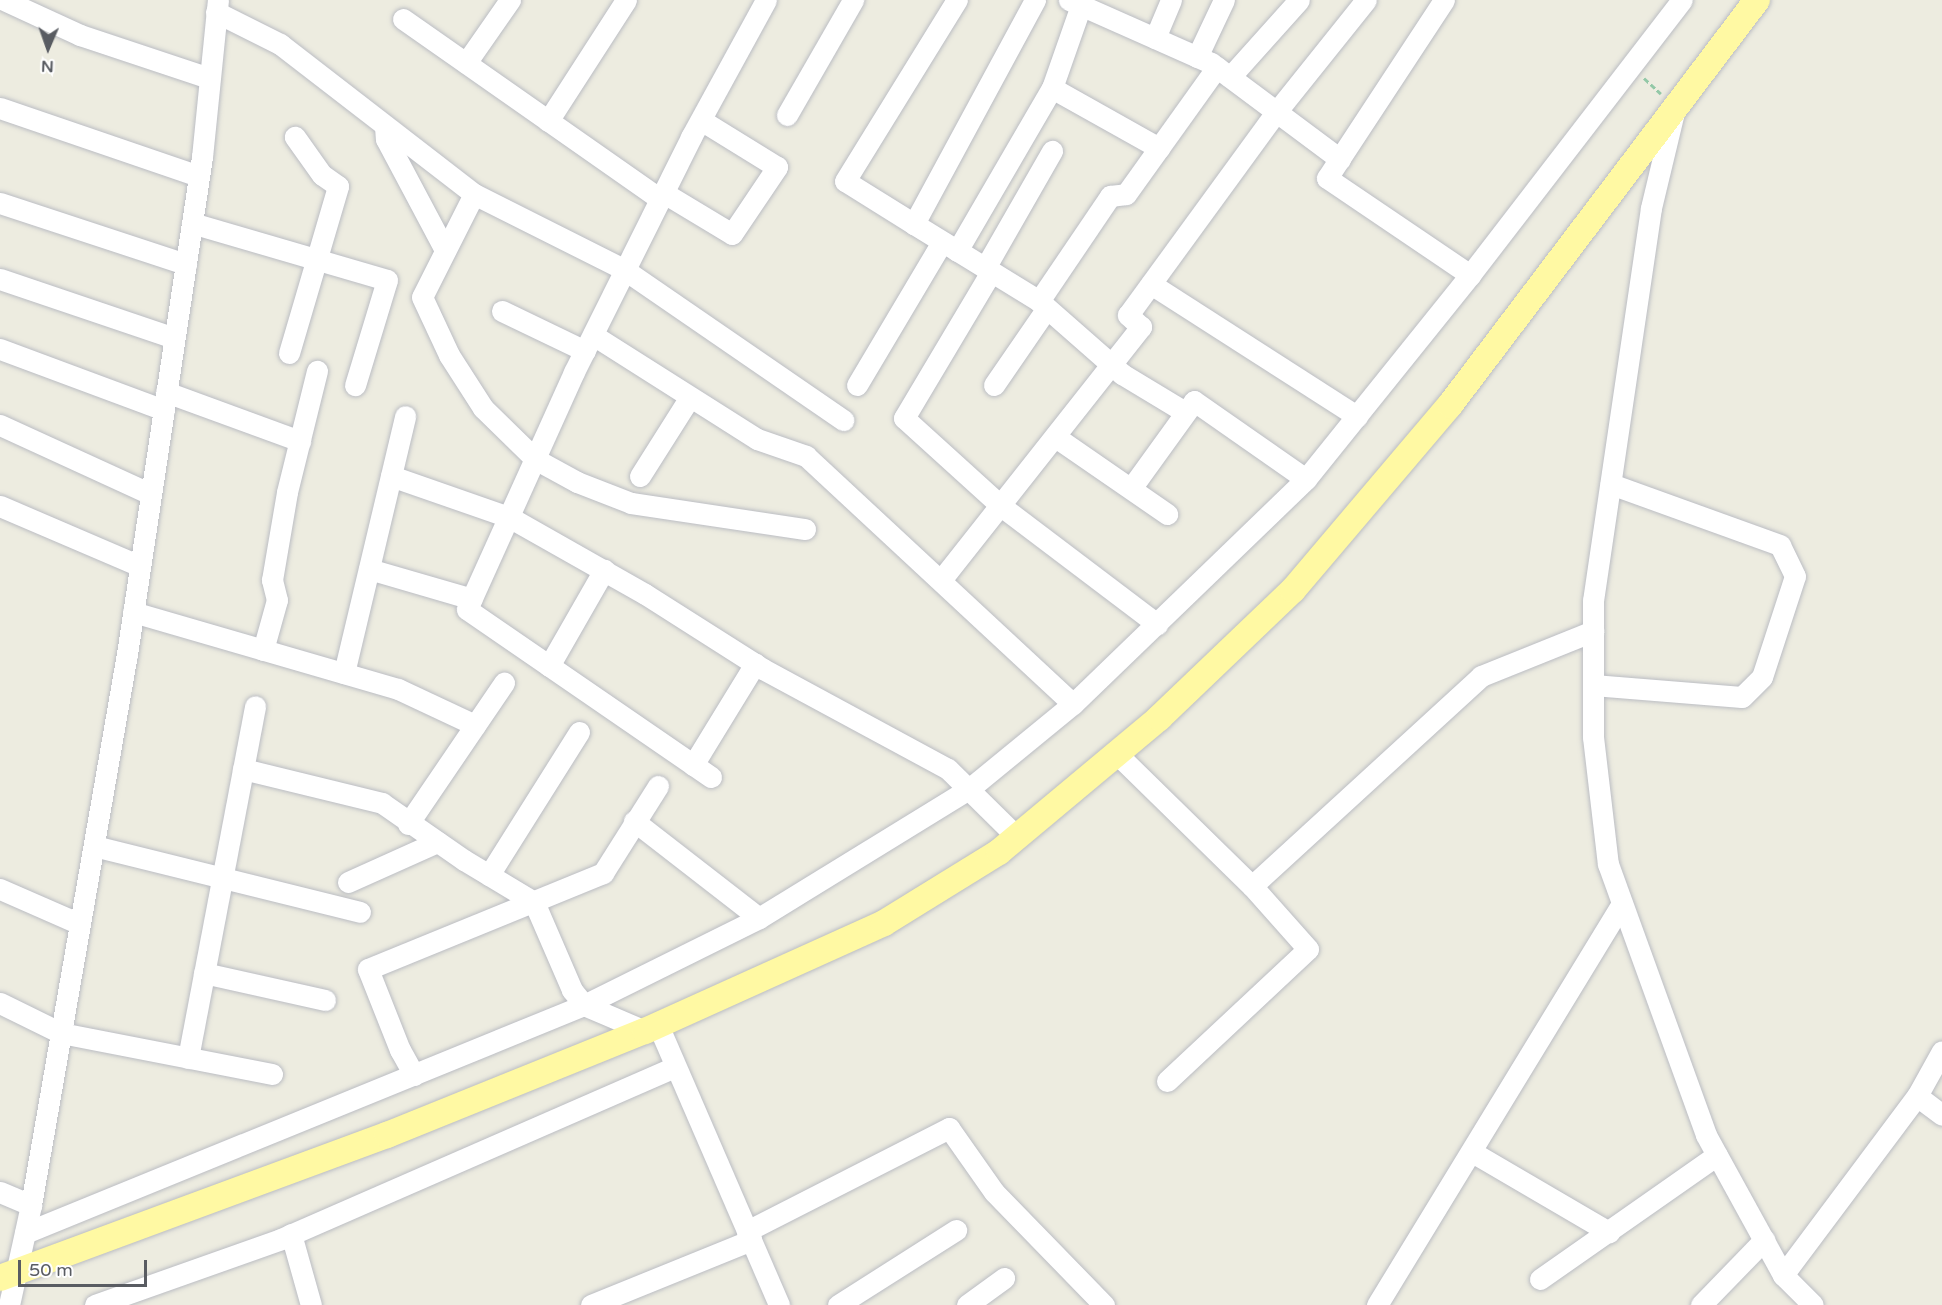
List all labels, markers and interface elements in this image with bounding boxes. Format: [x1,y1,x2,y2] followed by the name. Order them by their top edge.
[18,18,78,78] north arrow
[41,56,54,76] text: N
[21,1248,150,1286] scale bar
[29,1259,73,1281] text: 50 m

